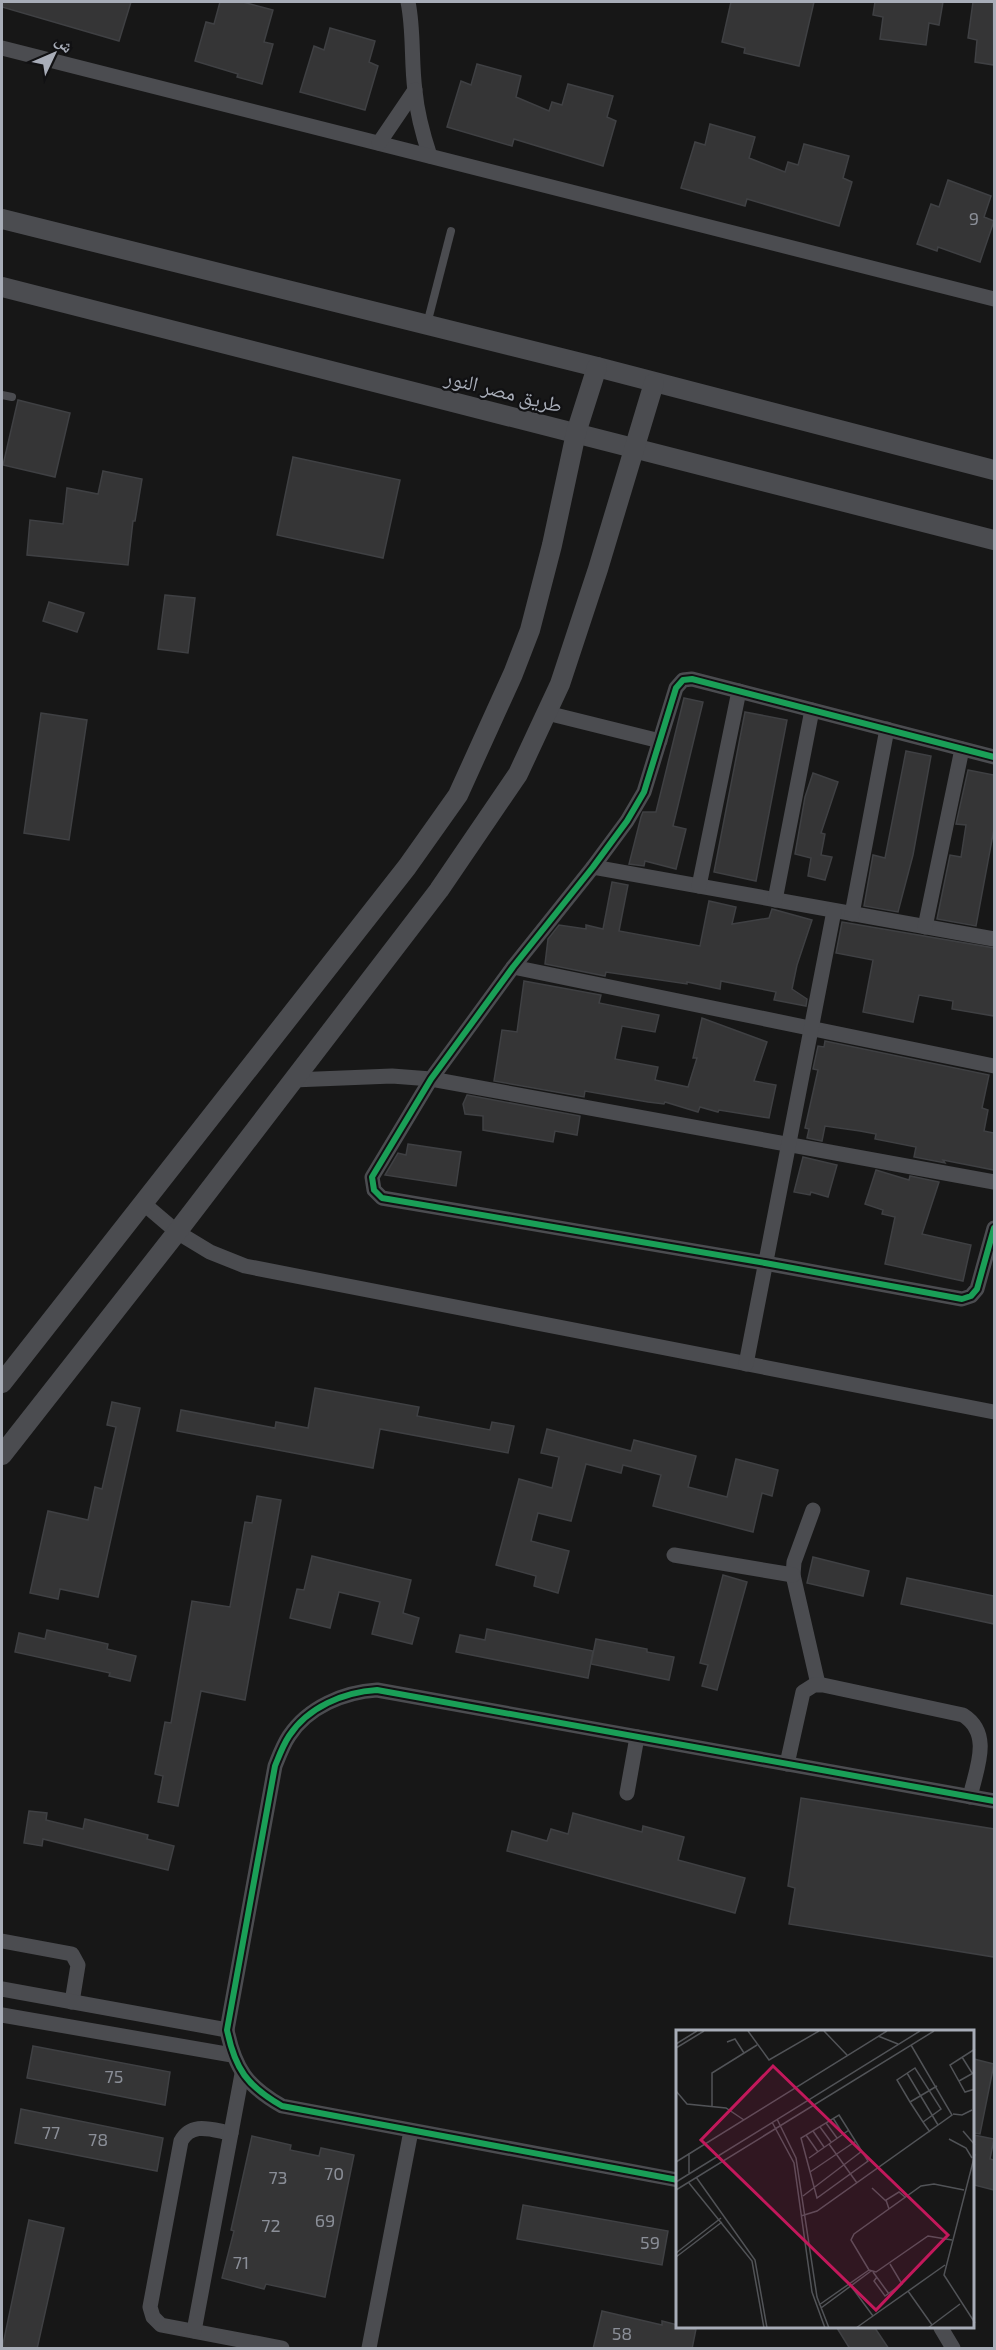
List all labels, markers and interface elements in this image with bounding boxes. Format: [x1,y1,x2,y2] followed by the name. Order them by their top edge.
[24,24,84,84] north arrow
[52,31,78,57] text: ش
[969,207,979,229] house number: 9
[441,363,565,419] street label: طريق مصر النور
[676,2030,975,2329] inset map
[105,2065,123,2087] house number: 75
[42,2121,60,2143] house number: 77
[88,2128,108,2150] house number: 78
[324,2162,344,2184] house number: 70
[268,2166,288,2188] house number: 73
[315,2209,335,2231] house number: 69
[261,2214,281,2236] house number: 72
[640,2231,660,2253] house number: 59
[233,2251,249,2273] house number: 71
[612,2322,632,2344] house number: 58

